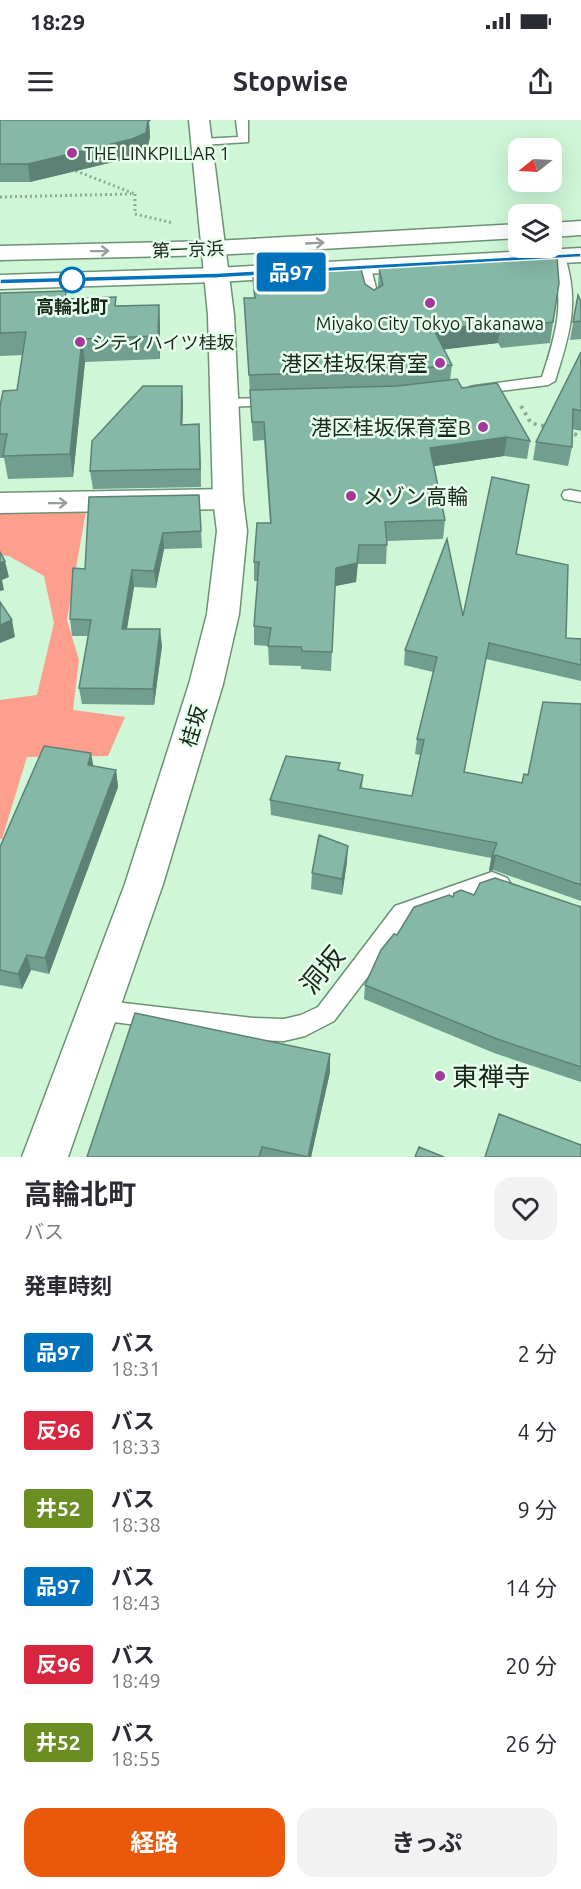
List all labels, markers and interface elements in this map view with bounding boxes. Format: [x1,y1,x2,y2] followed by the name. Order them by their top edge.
[30,9,85,34] text: 18:29
[24,65,57,98] icon: menu
[524,65,557,98] icon: share
[233,66,348,96] text: Stopwise
[508,138,562,192] north arrow
[508,138,562,258] map controls
[84,143,230,163] place label: THE LINKPILLAR 1
[65,146,79,160] marker: THE LINKPILLAR 1
[508,204,562,258] button: layers
[304,237,324,248] one-way arrow
[152,238,224,260] street label: 第一京浜
[90,245,110,257] one-way arrow
[256,252,326,292] line badge: 品97
[269,260,313,284] text: 品97
[59,267,85,293] marker: 高輪北町
[36,296,108,316] place label: 高輪北町
[423,296,437,310] marker: Miyako City Tokyo Takanawa
[316,313,544,333] place label: Miyako City Tokyo Takanawa
[92,332,235,352] place label: シティハイツ桂坂
[73,335,87,349] marker: シティハイツ桂坂
[281,351,428,375] place label: 港区桂坂保育室
[433,356,447,370] marker: 港区桂坂保育室
[311,415,471,439] place label: 港区桂坂保育室B
[476,420,490,434] marker: 港区桂坂保育室B
[363,484,468,508] place label: メゾン高輪
[344,489,358,503] marker: メゾン高輪
[48,497,68,509] one-way arrow
[175,702,211,750] street label: 桂坂
[294,941,350,999] street label: 洞坂
[452,1062,530,1091] place label: 東禅寺
[433,1069,447,1083] marker: 東禅寺
[494,1177,557,1240] button: heart
[24,1178,136,1209] text: 高輪北町
[24,1220,64,1243] text: バス
[24,1273,112,1298] text: 発車時刻
[111,1330,155,1355] text: バス
[36,1340,81,1364] text: 品97
[518,1341,557,1366] text: 2 分
[111,1357,161,1380] text: 18:31
[111,1408,155,1433] text: バス
[36,1418,81,1442] text: 反96
[518,1419,557,1444] text: 4 分
[111,1435,161,1458] text: 18:33
[111,1486,155,1511] text: バス
[36,1496,81,1520] text: 井52
[518,1497,557,1522] text: 9 分
[111,1513,161,1536] text: 18:38
[111,1564,155,1589] text: バス
[36,1574,81,1598] text: 品97
[505,1575,557,1600] text: 14 分
[111,1591,161,1614] text: 18:43
[111,1642,155,1667] text: バス
[36,1652,81,1676] text: 反96
[505,1653,557,1678] text: 20 分
[111,1669,161,1692] text: 18:49
[111,1720,155,1745] text: バス
[36,1730,81,1754] text: 井52
[505,1731,557,1756] text: 26 分
[111,1747,161,1770] text: 18:55
[24,1808,285,1877] button: 経路
[297,1808,557,1877] button: きっぷ

